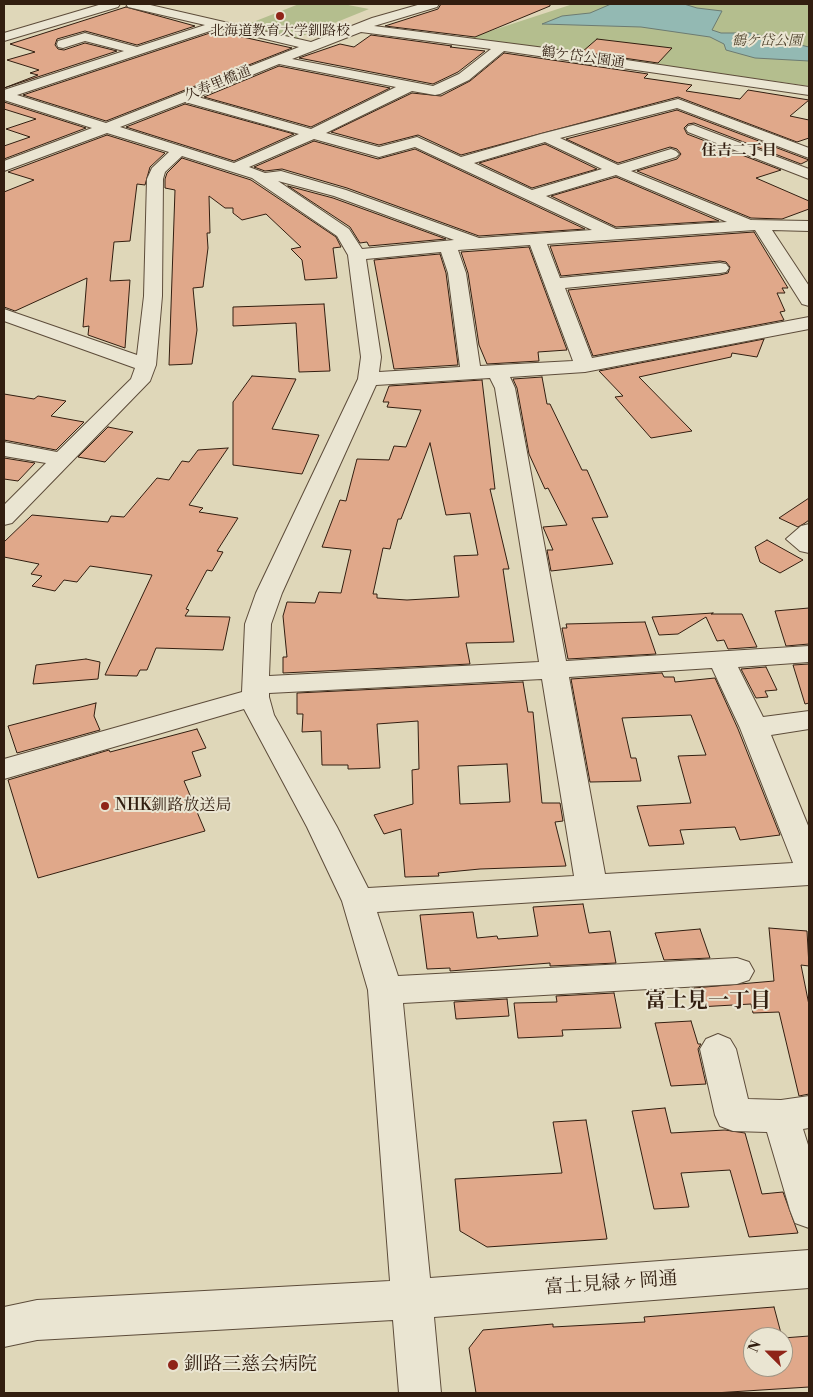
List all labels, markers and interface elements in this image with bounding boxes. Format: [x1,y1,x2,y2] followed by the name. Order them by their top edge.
[274,10,286,22] marker: 北海道教育大学釧路校
[210,24,350,40] place label: 北海道教育大学釧路校
[732,34,802,50] park label: 鶴ケ岱公園
[540,44,626,72] street label: 鶴ケ岱公園通
[182,63,254,105] street label: 久寿里橋通
[702,142,776,160] district label: 住吉二丁目
[115,796,231,816] place label: NHK釧路放送局
[99,800,111,812] marker: NHK釧路放送局
[645,989,771,1015] district label: 富士見一丁目
[544,1268,678,1300] street label: 富士見緑ヶ岡通
[743,1327,793,1377] north arrow
[745,1338,766,1355] text: N
[184,1354,317,1376] place label: 釧路三慈会病院
[166,1358,180,1372] marker: 釧路三慈会病院

